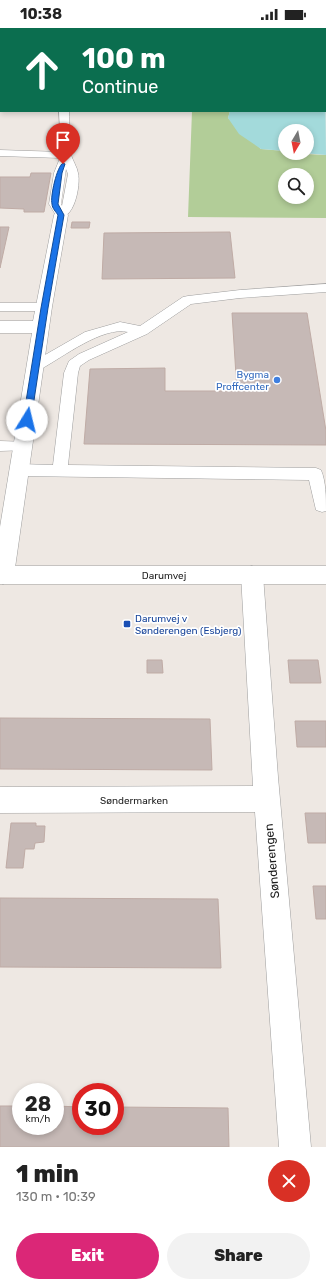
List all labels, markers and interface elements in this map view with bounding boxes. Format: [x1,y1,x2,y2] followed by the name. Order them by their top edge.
[20,5,62,23] text: 10:38
[82,42,166,75] text: 100 m
[16,44,68,96] icon: ahead
[82,76,158,98] text: Continue
[46,123,80,164] pin
[278,124,314,160] north arrow
[278,124,314,204] map controls
[52,129,74,151] icon: arrive
[278,168,314,204] button: search
[216,369,269,393] place label: Bygma Proffcenter
[272,375,282,385] marker: Bygma Proffcenter
[6,399,48,441] position arrow
[142,570,186,582] street label: Darumvej
[135,613,241,637] place label: Darumvej v Sønderengen (Esbjerg)
[122,619,132,629] marker: Darumvej v Sønderengen (Esbjerg)
[100,795,168,807] street label: Søndermarken
[262,823,282,899] street label: Sønderengen
[72,1083,124,1135] speed limit sign: 30
[25,1092,51,1116] text: 28
[26,1113,50,1125] text: km/h
[16,1160,79,1188] text: 1 min
[268,1160,310,1202] button: close
[16,1189,96,1204] text: 130 m · 10:39
[16,1233,159,1279] button: Exit
[167,1233,310,1279] button: Share

